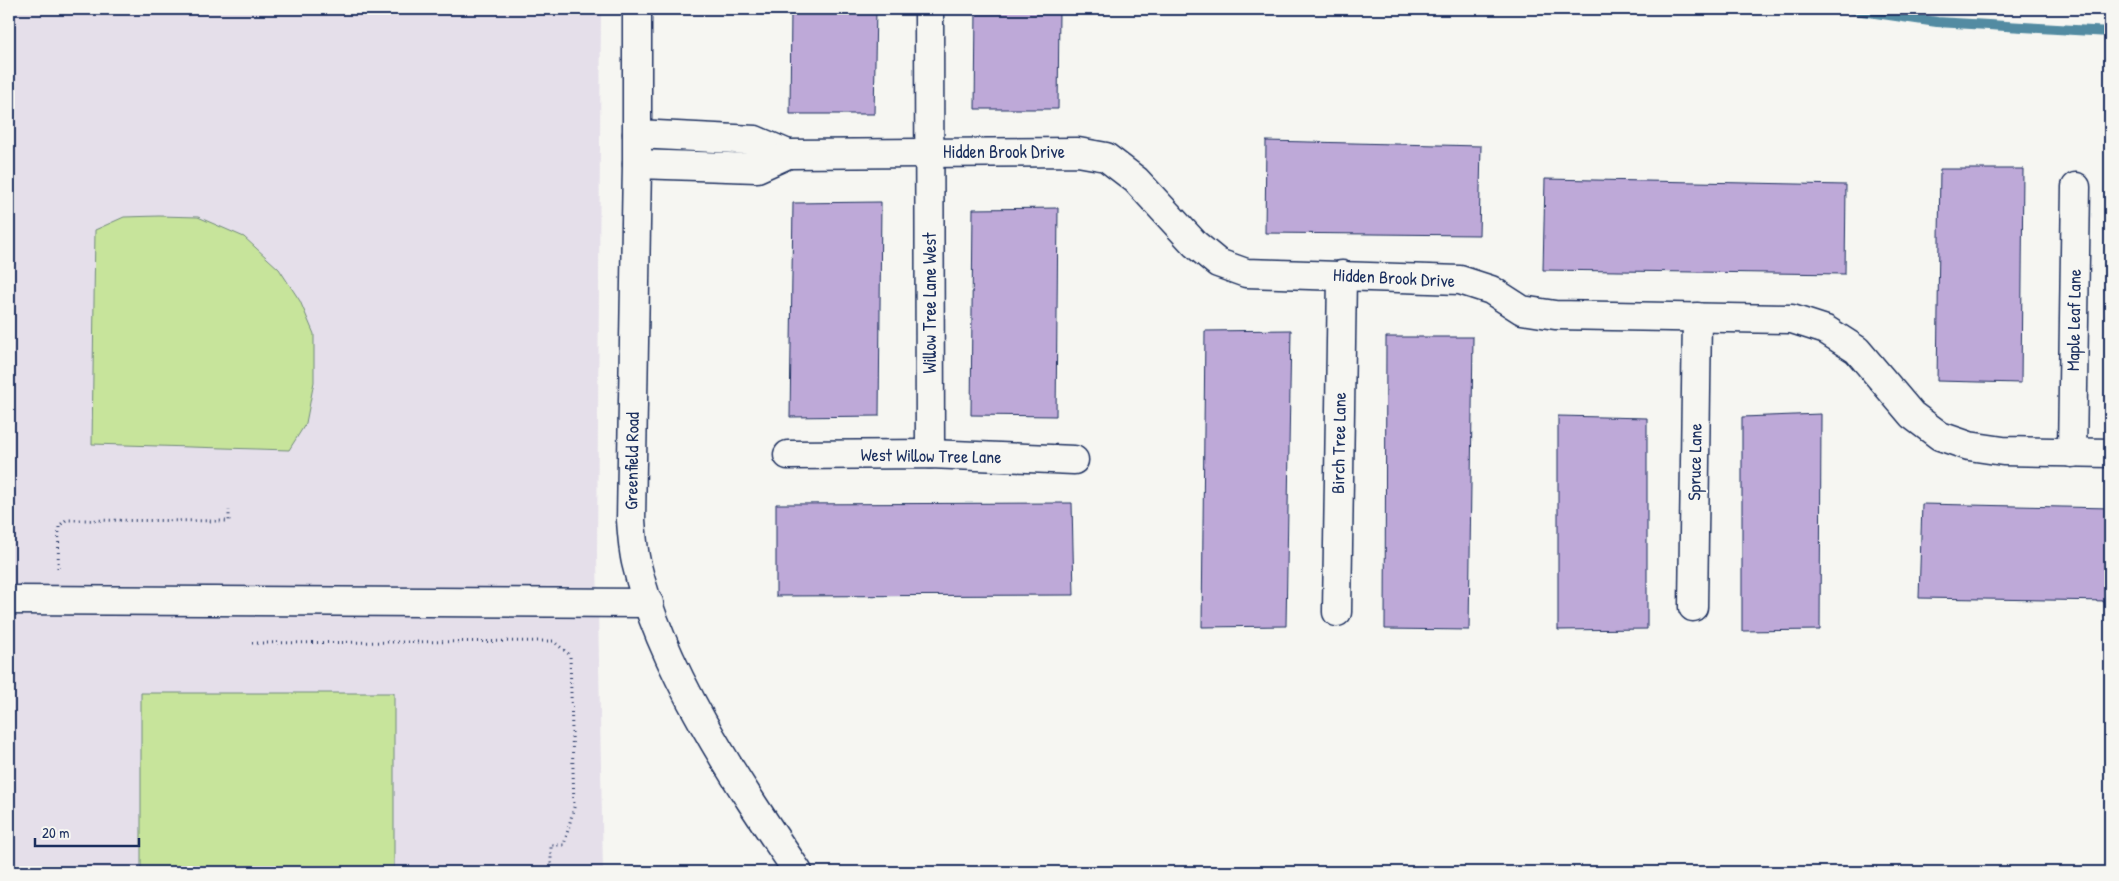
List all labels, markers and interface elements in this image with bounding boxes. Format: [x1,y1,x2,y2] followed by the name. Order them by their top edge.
[943,139,1065,164] street label: Hidden Brook Drive
[917,232,942,374] street label: Willow Tree Lane West
[1332,262,1456,293] street label: Hidden Brook Drive
[2060,269,2087,371] street label: Maple Leaf Lane
[1325,392,1352,494] street label: Birch Tree Lane
[618,412,645,510] street label: Greenfield Road
[1681,423,1708,501] street label: Spruce Lane
[860,442,1002,469] street label: West Willow Tree Lane
[35,816,139,848] scale bar
[42,822,69,843] text: 20 m

